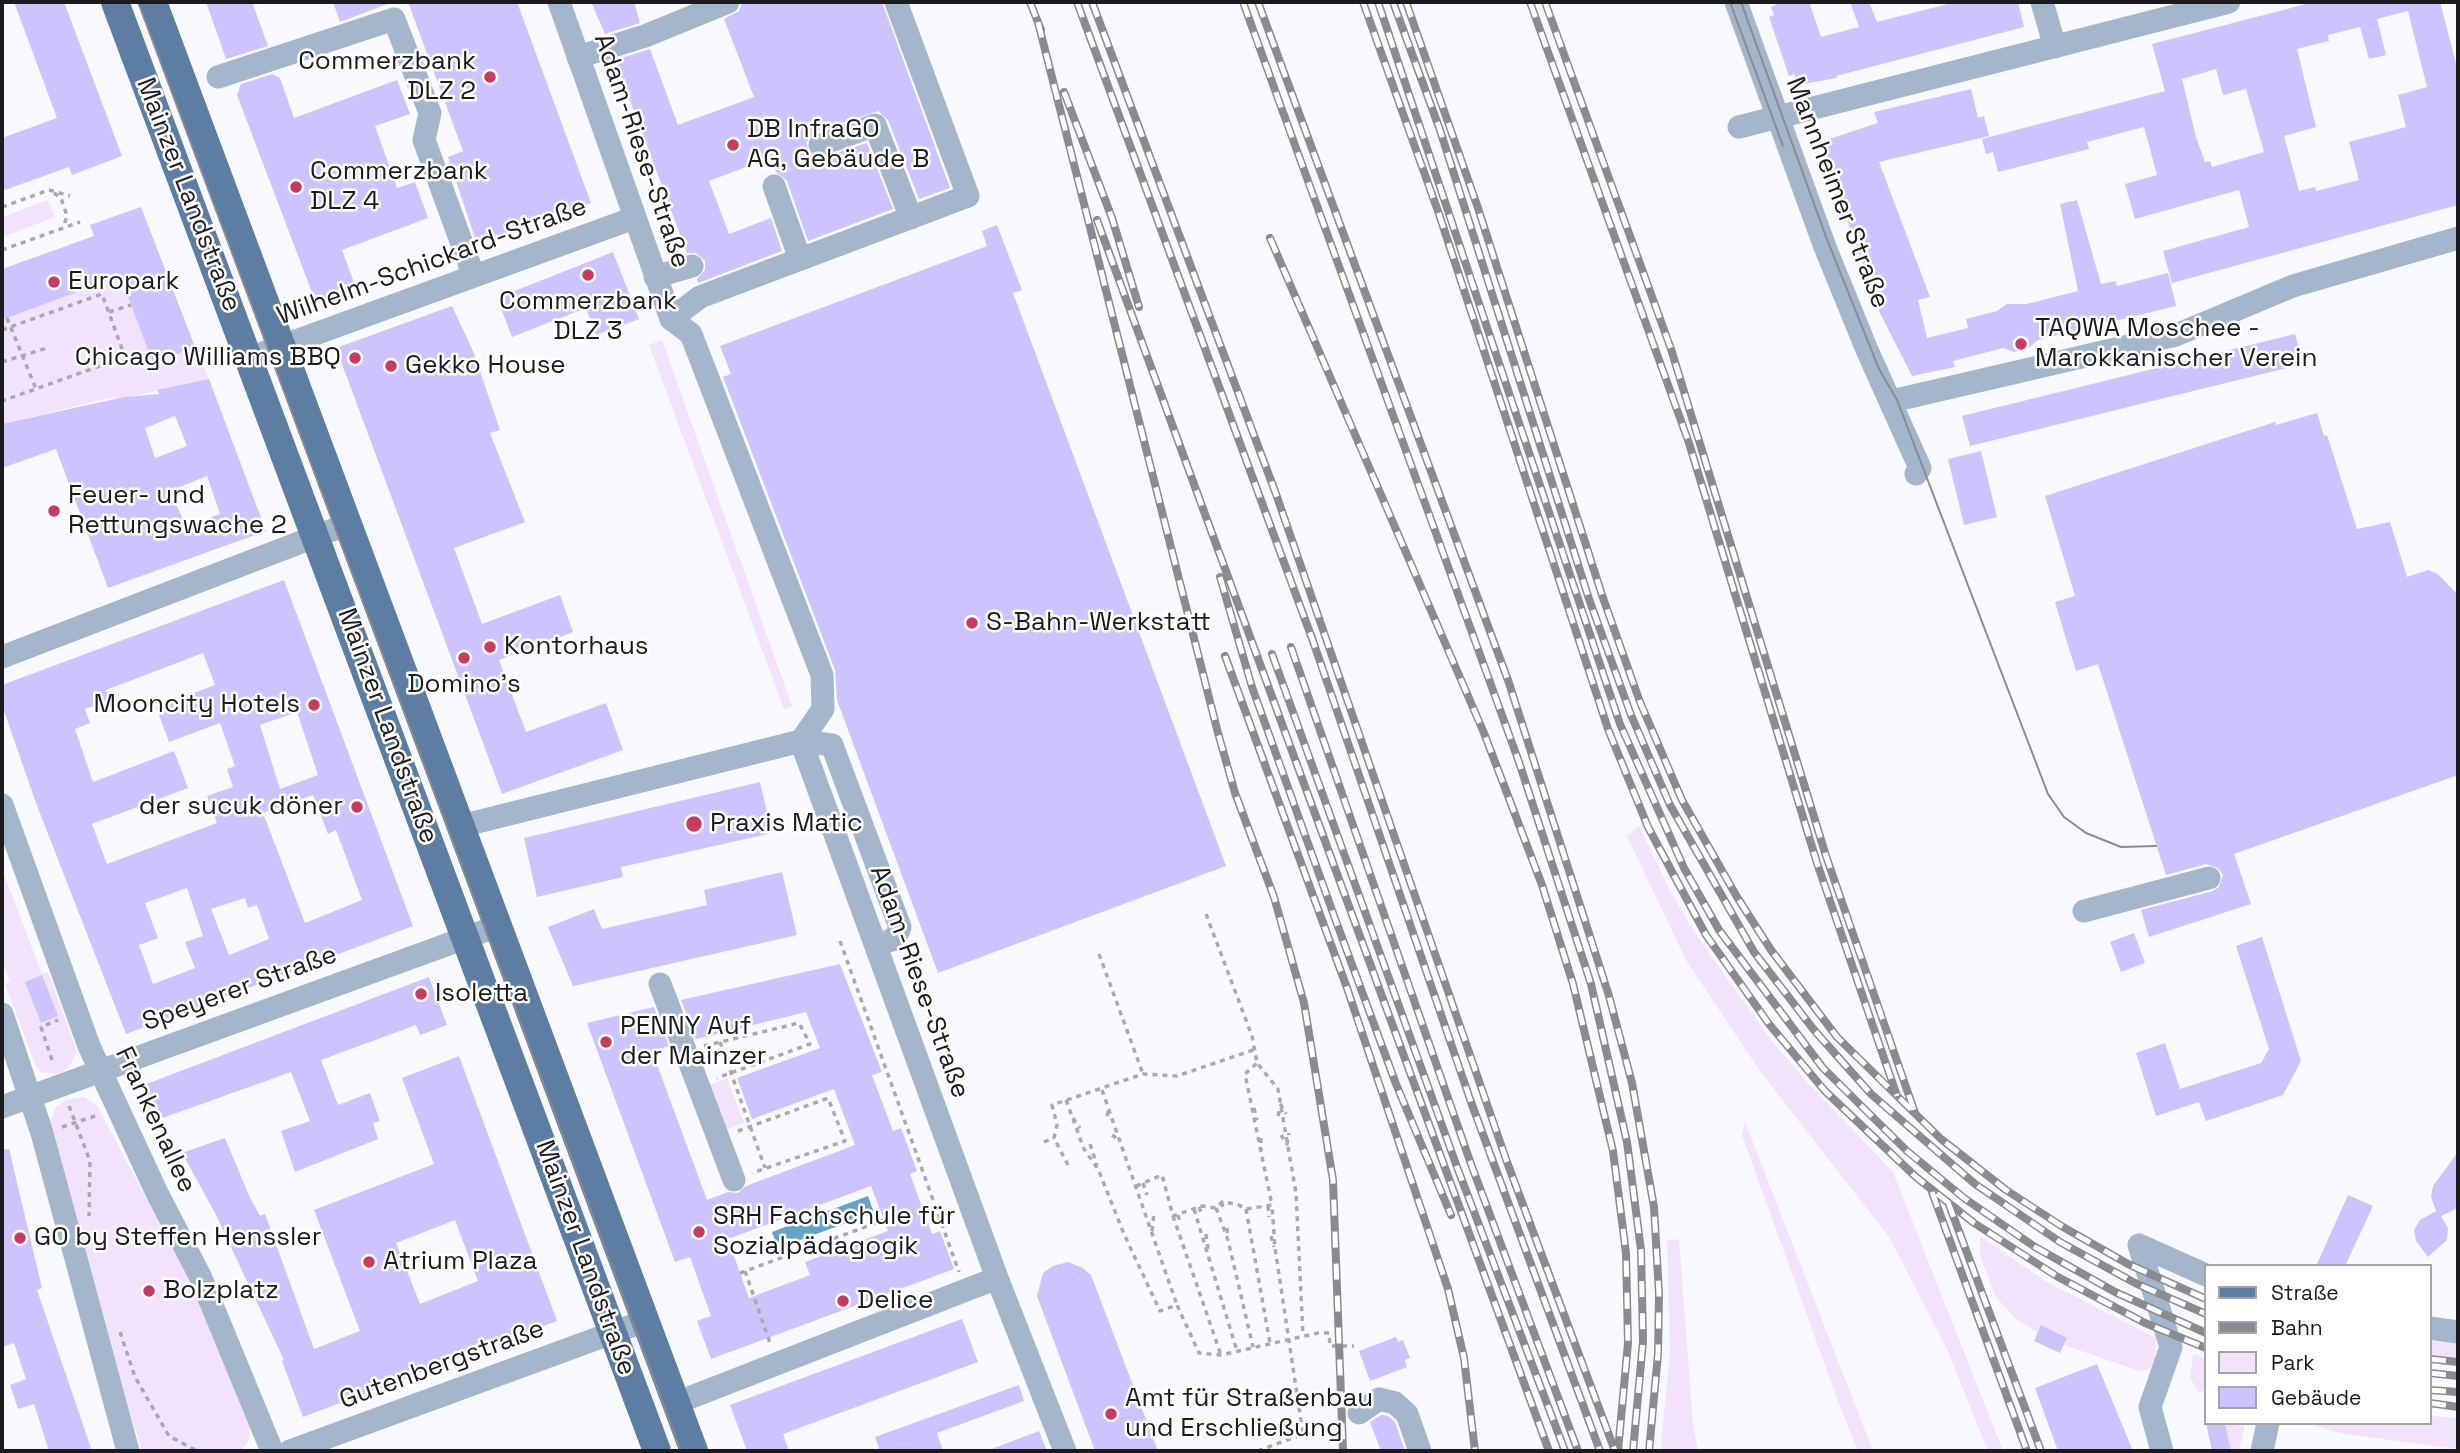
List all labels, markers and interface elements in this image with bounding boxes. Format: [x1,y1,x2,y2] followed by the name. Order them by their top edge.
[586,30,696,272] street label: Adam-Riese-Straße
[298,46,476,108] place label: Commerzbank DLZ 2
[482,69,498,85] marker: Commerzbank DLZ 2
[1779,73,1895,313] street label: Mannheimer Straße
[129,74,247,316] street label: Mainzer Landstraße
[747,114,929,176] place label: DB InfraGO AG, Gebäude B
[725,137,741,153] marker: DB InfraGO AG, Gebäude B
[310,156,488,218] place label: Commerzbank DLZ 4
[288,179,304,195] marker: Commerzbank DLZ 4
[273,191,591,333] street label: Wilhelm-Schickard-Straße
[68,266,179,298] place label: Europark
[580,267,596,283] marker: Commerzbank DLZ 3
[46,274,62,290] marker: Europark
[499,286,677,348] place label: Commerzbank DLZ 3
[2035,313,2317,374] place label: TAQWA Moschee - Marokkanischer Verein
[2013,336,2029,352] marker: TAQWA Moschee - Marokkanischer Verein
[75,342,341,374] place label: Chicago Williams BBQ
[347,350,363,366] marker: Chicago Williams BBQ
[405,350,566,382] place label: Gekko House
[383,358,399,374] marker: Gekko House
[68,480,287,542] place label: Feuer- und Rettungswache 2
[46,503,62,519] marker: Feuer- und Rettungswache 2
[330,604,444,848] street label: Mainzer Landstraße
[986,607,1211,639] place label: S-Bahn-Werkstatt
[964,615,980,631] marker: S-Bahn-Werkstatt
[504,631,649,663] place label: Kontorhaus
[482,639,498,655] marker: Kontorhaus
[456,650,472,666] marker: Domino's
[407,669,521,701] place label: Domino's
[93,689,300,721] place label: Mooncity Hotels
[306,697,322,713] marker: Mooncity Hotels
[139,791,343,823] place label: der sucuk döner
[349,799,365,815] marker: der sucuk döner
[710,808,863,840] place label: Praxis Matic
[684,814,704,834] marker: Praxis Matic
[862,861,976,1103] street label: Adam-Riese-Straße
[139,939,341,1039] street label: Speyerer Straße
[435,978,528,1010] place label: Isoletta
[413,986,429,1002] marker: Isoletta
[620,1011,767,1072] place label: PENNY Auf der Mainzer
[598,1034,614,1050] marker: PENNY Auf der Mainzer
[108,1042,202,1198] street label: Frankenallee
[528,1136,642,1380] street label: Mainzer Landstraße
[713,1201,956,1262] place label: SRH Fachschule für Sozialpädagogik
[34,1222,321,1254] place label: GO by Steffen Henssler
[691,1224,707,1240] marker: SRH Fachschule für Sozialpädagogik
[12,1230,28,1246] marker: GO by Steffen Henssler
[383,1246,537,1278] place label: Atrium Plaza
[361,1254,377,1270] marker: Atrium Plaza
[2204,1264,2432,1425] legend
[163,1275,279,1307] place label: Bolzplatz
[2271,1279,2339,1306] text: Straße
[141,1283,157,1299] marker: Bolzplatz
[857,1285,933,1317] place label: Delice
[835,1293,851,1309] marker: Delice
[335,1313,549,1417] street label: Gutenbergstraße
[2271,1314,2323,1341] text: Bahn
[2271,1349,2315,1376] text: Park
[1125,1383,1373,1444] place label: Amt für Straßenbau und Erschließung
[2271,1384,2361,1411] text: Gebäude
[1103,1406,1119,1422] marker: Amt für Straßenbau und Erschließung

